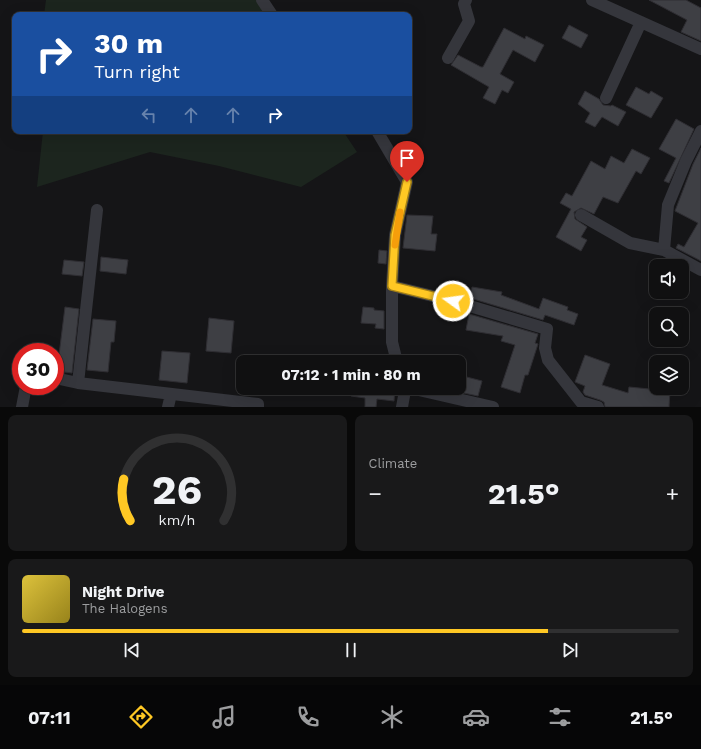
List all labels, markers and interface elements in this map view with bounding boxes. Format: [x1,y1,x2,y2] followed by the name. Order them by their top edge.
[94,27,163,60] text: 30 m
[28,28,80,80] icon: right
[94,61,180,82] text: Turn right
[138,104,160,126] icon: left
[180,104,202,126] icon: ahead
[222,104,244,126] icon: ahead
[264,104,286,126] icon: right
[390,141,424,182] pin
[396,147,418,169] icon: arrive
[649,259,689,395] map controls
[649,259,689,299] button: sound
[432,280,474,322] position arrow
[649,307,689,347] button: search
[12,343,64,395] speed limit sign: 30
[649,355,689,395] button: layers
[281,366,421,384] text: 07:12 · 1 min · 80 m
[369,456,417,471] text: Climate
[152,465,202,514] text: 26
[488,476,560,511] text: 21.5°
[369,481,382,506] text: −
[666,481,679,506] text: +
[159,512,196,528] text: km/h
[82,583,165,601] text: Night Drive
[82,601,168,616] text: The Halogens
[121,639,143,661] icon: previous
[340,639,362,661] icon: pause
[559,639,581,661] icon: next
[127,703,155,731] icon: directions
[210,703,238,731] icon: music
[294,703,322,731] icon: phone
[378,703,406,731] icon: climate
[462,703,490,731] icon: car
[546,703,574,731] icon: filters
[28,707,71,728] text: 07:11
[630,707,673,728] text: 21.5°

